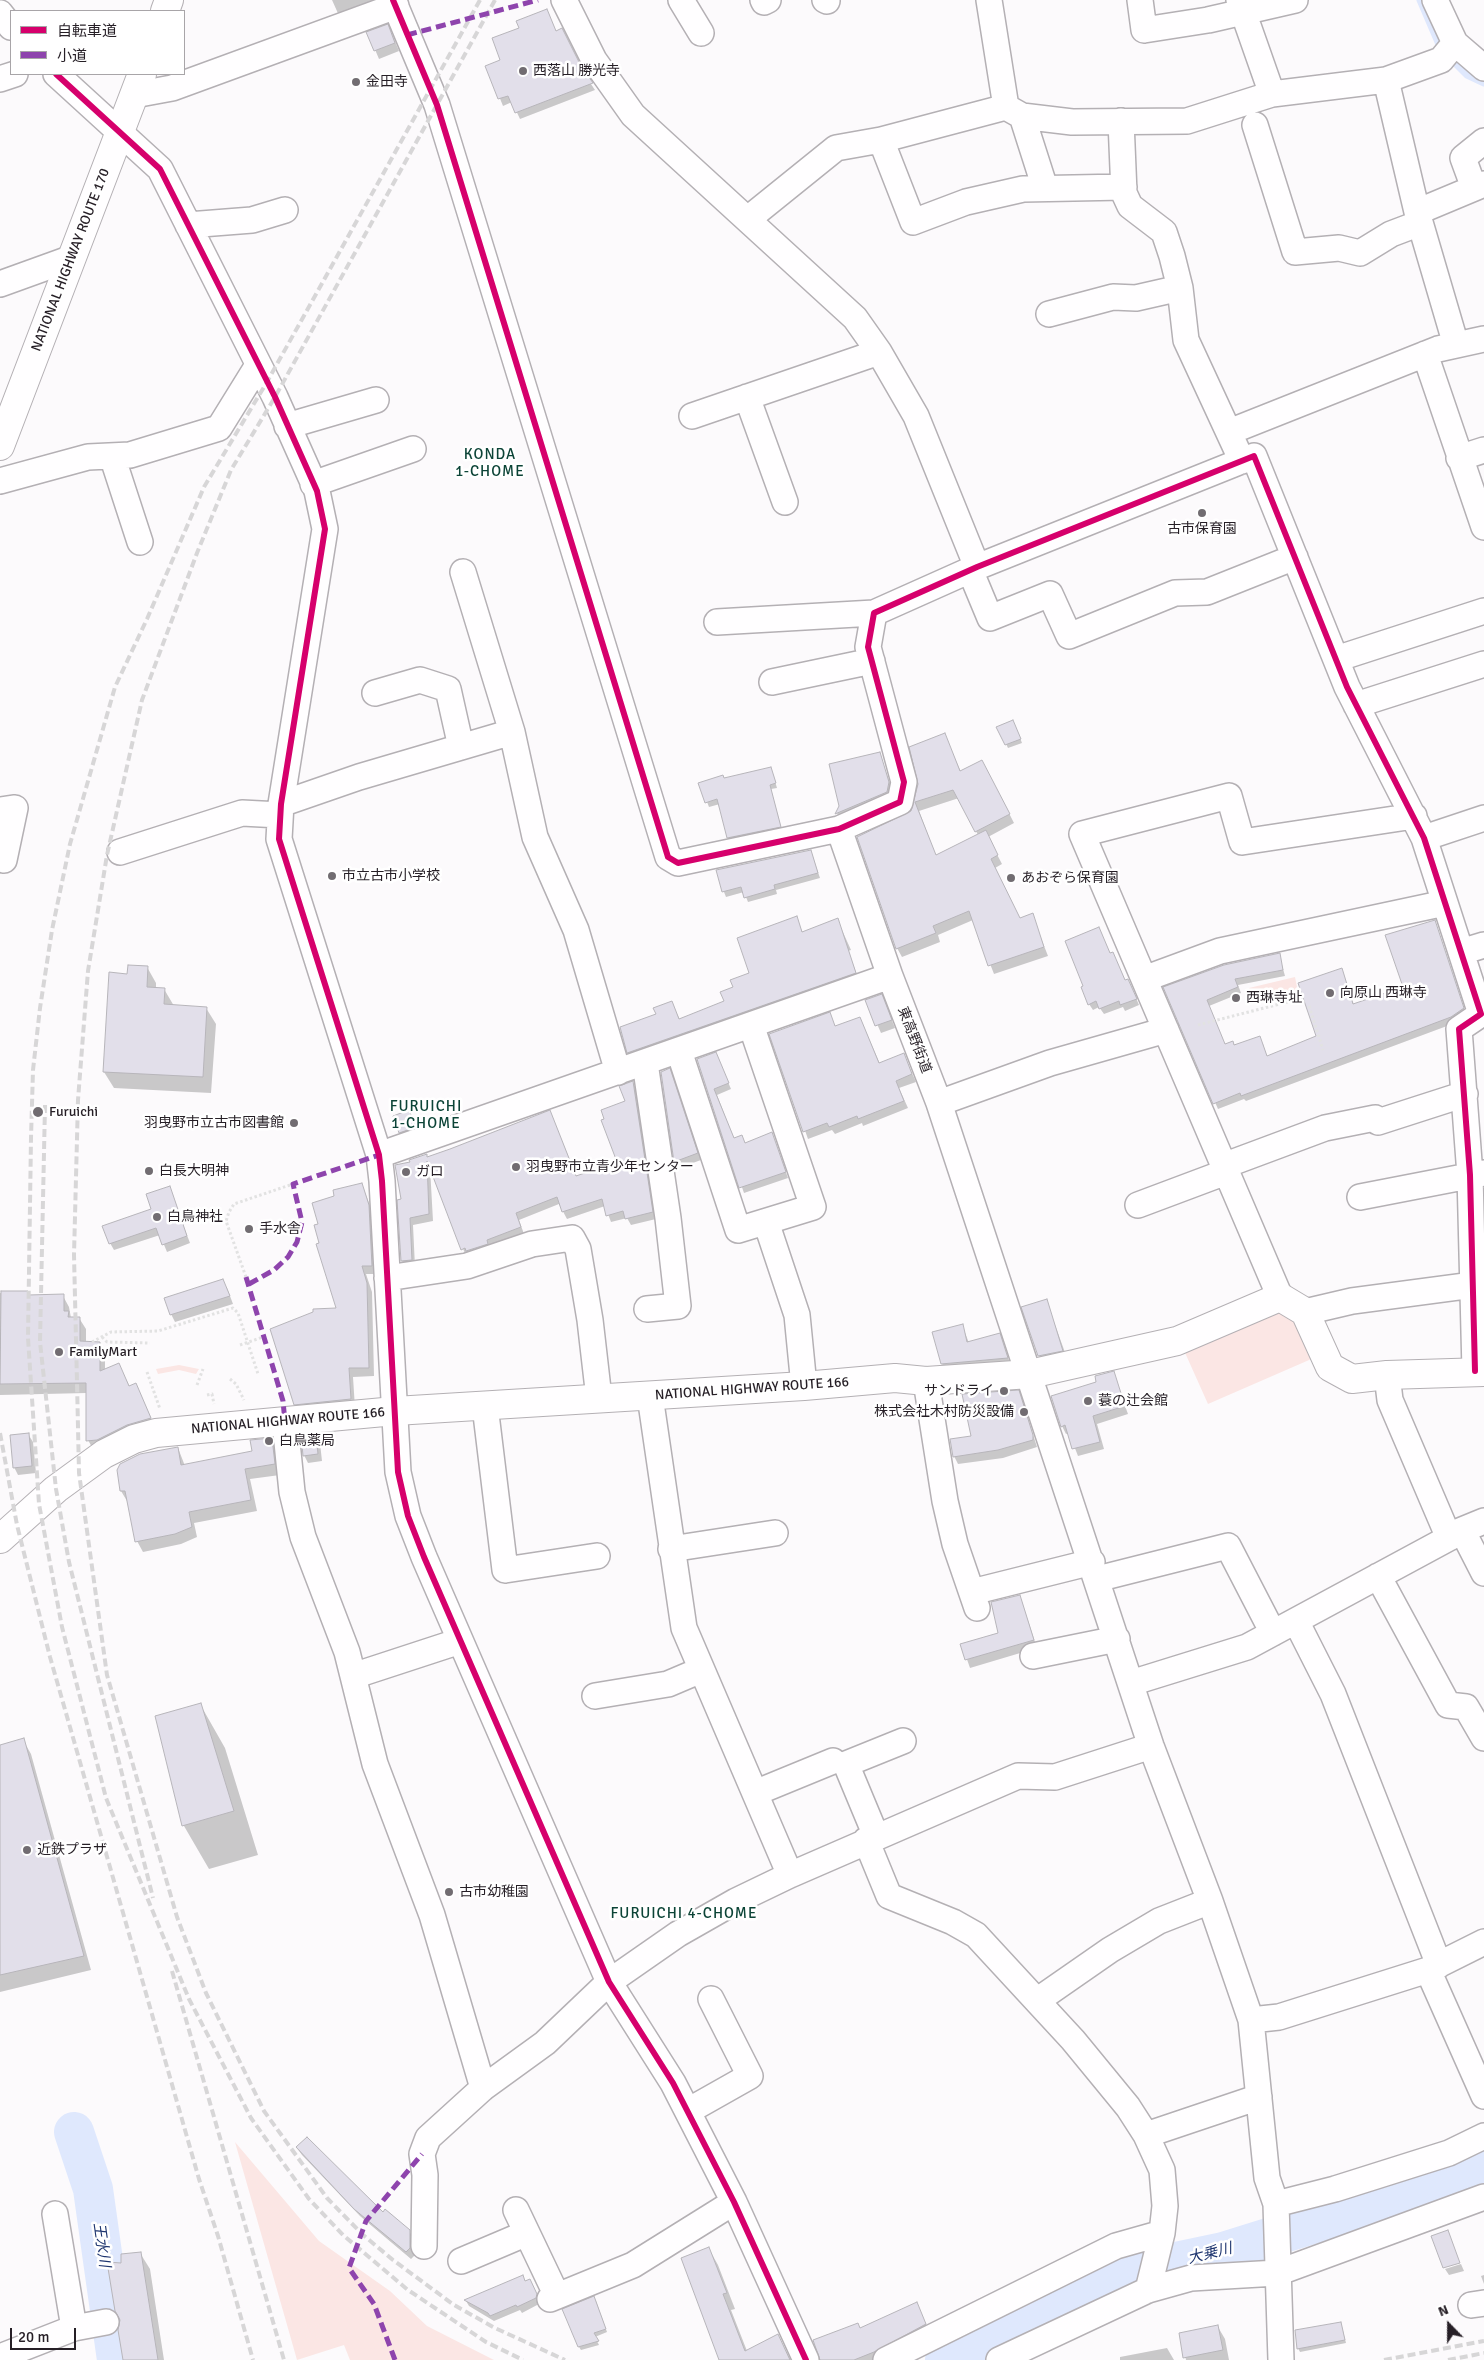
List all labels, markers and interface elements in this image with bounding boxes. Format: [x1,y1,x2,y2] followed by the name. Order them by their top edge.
[10,10,185,75] legend
[57,22,117,40] text: 自転車道
[57,47,87,65] text: 小道
[533,63,620,79] place label: 西落山 勝光寺
[517,65,529,77] marker: 西落山 勝光寺
[366,74,408,90] place label: 金田寺
[350,76,362,88] marker: 金田寺
[28,166,114,354] street label: NATIONAL HIGHWAY ROUTE 170
[454,446,526,481] district label: KONDA 1-CHOME
[1196,507,1208,519] marker: 古市保育園
[1167,521,1237,537] place label: 古市保育園
[342,868,440,884] place label: 市立古市小学校
[326,870,338,882] marker: 市立古市小学校
[1021,870,1119,886] place label: あおぞら保育園
[1005,872,1017,884] marker: あおぞら保育園
[1340,985,1427,1001] place label: 向原山 西琳寺
[1324,987,1336,999] marker: 向原山 西琳寺
[1246,990,1302,1006] place label: 西琳寺址
[1230,992,1242,1004] marker: 西琳寺址
[894,1004,934,1076] street label: 東高野街道
[389,1098,463,1133] district label: FURUICHI 1-CHOME
[49,1104,98,1120] place label: Furuichi
[31,1105,45,1119] marker: Furuichi
[144,1115,284,1131] place label: 羽曳野市立古市図書館
[288,1117,300,1129] marker: 羽曳野市立古市図書館
[526,1159,694,1175] place label: 羽曳野市立青少年センター
[510,1161,522,1173] marker: 羽曳野市立青少年センター
[159,1163,229,1179] place label: 白長大明神
[416,1164,444,1180] place label: ガロ
[143,1165,155,1177] marker: 白長大明神
[400,1166,412,1178] marker: ガロ
[167,1209,223,1225] place label: 白鳥神社
[151,1211,163,1223] marker: 白鳥神社
[259,1221,301,1237] place label: 手水舎
[243,1223,255,1235] marker: 手水舎
[69,1344,137,1360] place label: FamilyMart
[53,1346,65,1358] marker: FamilyMart
[654,1374,850,1404] street label: NATIONAL HIGHWAY ROUTE 166
[924,1383,994,1399] place label: サンドライ
[998,1385,1010,1397] marker: サンドライ
[1098,1393,1168,1409] place label: 蓑の辻会館
[1082,1395,1094,1407] marker: 蓑の辻会館
[190,1404,386,1438] street label: NATIONAL HIGHWAY ROUTE 166
[874,1404,1014,1420] place label: 株式会社木村防災設備
[1018,1406,1030,1418] marker: 株式会社木村防災設備
[279,1433,335,1449] place label: 白鳥薬局
[263,1435,275,1447] marker: 白鳥薬局
[37,1842,107,1858] place label: 近鉄プラザ
[21,1844,33,1856] marker: 近鉄プラザ
[459,1884,529,1900] place label: 古市幼稚園
[443,1886,455,1898] marker: 古市幼稚園
[609,1905,759,1923] district label: FURUICHI 4-CHOME
[89,2221,113,2269] water label: 王水川
[1186,2240,1234,2268] water label: 大乗川
[1424,2300,1474,2350] north arrow
[1435,2301,1451,2320] text: N
[12,2318,79,2350] scale bar
[18,2328,49,2346] text: 20 m

